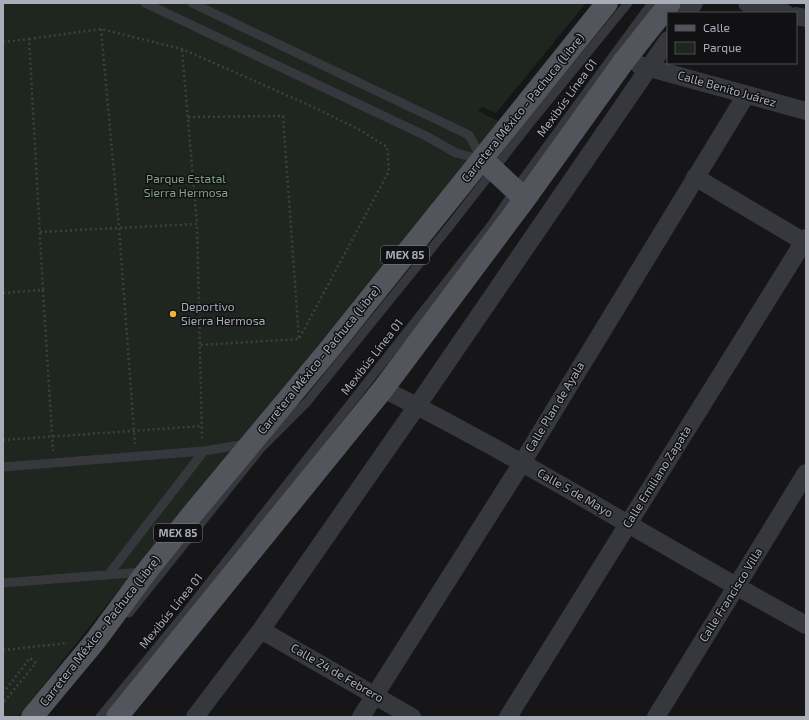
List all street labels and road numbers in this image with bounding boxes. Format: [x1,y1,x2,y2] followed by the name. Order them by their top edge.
[458,30,587,185] street label: Carretera México - Pachuca (Libre)
[533,56,599,139] street label: Mexibús Línea 01
[676,67,778,109] street label: Calle Benito Juárez
[381,246,429,264] road number: MEX 85
[254,282,383,437] street label: Carretera México - Pachuca (Libre)
[337,316,405,397] street label: Mexibús Línea 01
[522,359,587,454] street label: Calle Plan de Ayala
[619,423,693,530] street label: Calle Emiliano Zapata
[535,465,616,520] street label: Calle 5 de Mayo
[154,524,202,542] road number: MEX 85
[696,545,765,644] street label: Calle Francisco Villa
[36,552,162,709] street label: Carretera México - Pachuca (Libre)
[136,570,205,651] street label: Mexibús Línea 01
[289,640,386,704] street label: Calle 24 de Febrero

